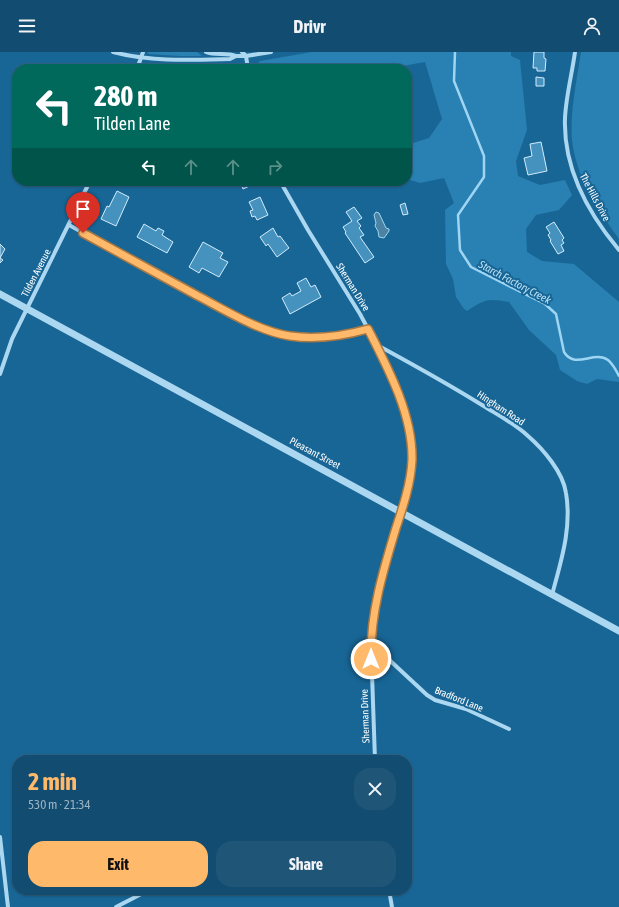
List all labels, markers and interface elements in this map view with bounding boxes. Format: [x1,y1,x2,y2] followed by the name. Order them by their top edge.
[16,15,38,37] icon: menu
[581,15,603,37] icon: person
[293,16,326,37] text: Drivr
[28,80,80,132] icon: left
[94,80,157,112] text: 280 m
[94,113,170,134] text: Tilden Lane
[138,156,160,178] icon: left
[180,156,202,178] icon: ahead
[222,156,244,178] icon: ahead
[264,156,286,178] icon: right
[578,171,612,223] street label: The Hills Drive
[66,192,100,233] pin
[72,198,94,220] icon: arrive
[19,247,53,299] street label: Tilden Avenue
[476,257,553,306] water label: Starch Factory Creek
[334,261,372,313] street label: Sherman Drive
[475,389,527,428] street label: Hingham Road
[288,435,342,471] street label: Pleasant Street
[350,638,392,680] position arrow
[433,684,485,714] street label: Bradford Lane
[359,688,371,743] street label: Sherman Drive
[28,768,77,795] text: 2 min
[354,768,396,810] button: close
[28,797,91,812] text: 530 m · 21:34
[28,841,208,887] button: Exit
[216,841,396,887] button: Share

